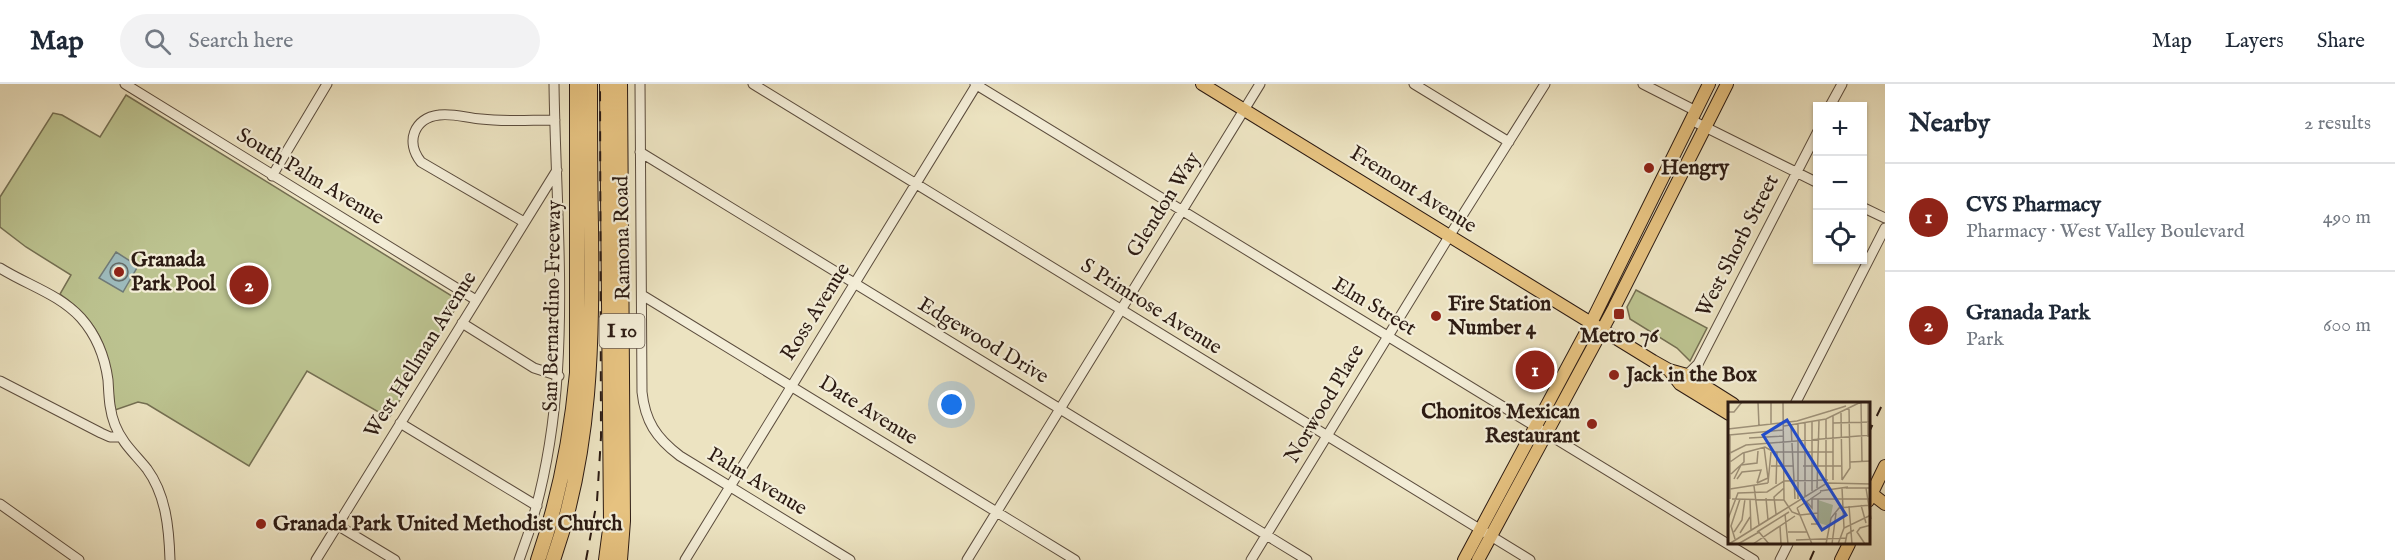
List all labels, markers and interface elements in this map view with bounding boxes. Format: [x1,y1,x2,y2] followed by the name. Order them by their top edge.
[120,14,540,68] search box
[30,24,84,59] text: Map
[141,25,174,58] icon: search
[189,27,293,55] text: Search here
[2152,28,2192,55] text: Map
[2225,28,2284,55] text: Layers
[2317,28,2365,55] text: Share
[1813,102,1867,264] map controls
[1813,102,1867,156] button: +
[1909,107,1990,140] text: Nearby
[2304,111,2371,136] text: 2 results
[231,122,389,232] street label: South Palm Avenue
[1344,140,1482,240] street label: Fremont Avenue
[1121,147,1207,263] street label: Glendon Way
[1661,155,1730,182] place label: Hengry
[1813,156,1867,210] button: −
[1642,161,1656,175] marker: Hengry
[1690,170,1786,322] street label: West Shorb Street
[608,175,638,301] street label: Ramona Road
[1966,191,2101,219] text: CVS Pharmacy
[538,199,568,412] street label: San Bernardino Freeway
[1925,205,1932,230] text: 1
[2323,205,2371,230] text: 490 m
[1813,210,1867,264] button: locate
[1966,219,2244,244] text: Pharmacy · West Valley Boulevard
[131,247,217,298] place label: Granada Park Pool
[1075,253,1227,362] street label: S Primrose Avenue
[775,258,857,366] street label: Ross Avenue
[230,262,268,308] pin: 2
[112,265,126,279] marker: Granada Park Pool
[359,266,483,444] street label: West Hellman Avenue
[1327,271,1421,343] street label: Elm Street
[913,291,1054,391] street label: Edgewood Drive
[1447,291,1551,342] place label: Fire Station Number 4
[1966,299,2090,327] text: Granada Park
[1612,307,1626,321] marker: Metro 76
[1429,309,1443,323] marker: Fire Station Number 4
[1924,313,1933,338] text: 2
[2323,313,2371,338] text: 600 m
[600,314,644,348] road number: I 10
[1580,323,1659,350] place label: Metro 76
[1966,327,2004,352] text: Park
[1279,339,1371,468] street label: Norwood Place
[1516,348,1555,392] pin: 1
[1623,362,1758,389] place label: Jack in the Box
[1607,368,1621,382] marker: Jack in the Box
[814,370,923,452] street label: Date Avenue
[937,390,966,419] your location
[1421,399,1581,450] place label: Chonitos Mexican Restaurant
[1728,402,1870,545] inset map
[1585,417,1599,431] marker: Chonitos Mexican Restaurant
[702,442,812,523] street label: Palm Avenue
[273,511,623,538] place label: Granada Park United Methodist Church
[254,517,268,531] marker: Granada Park United Methodist Church

